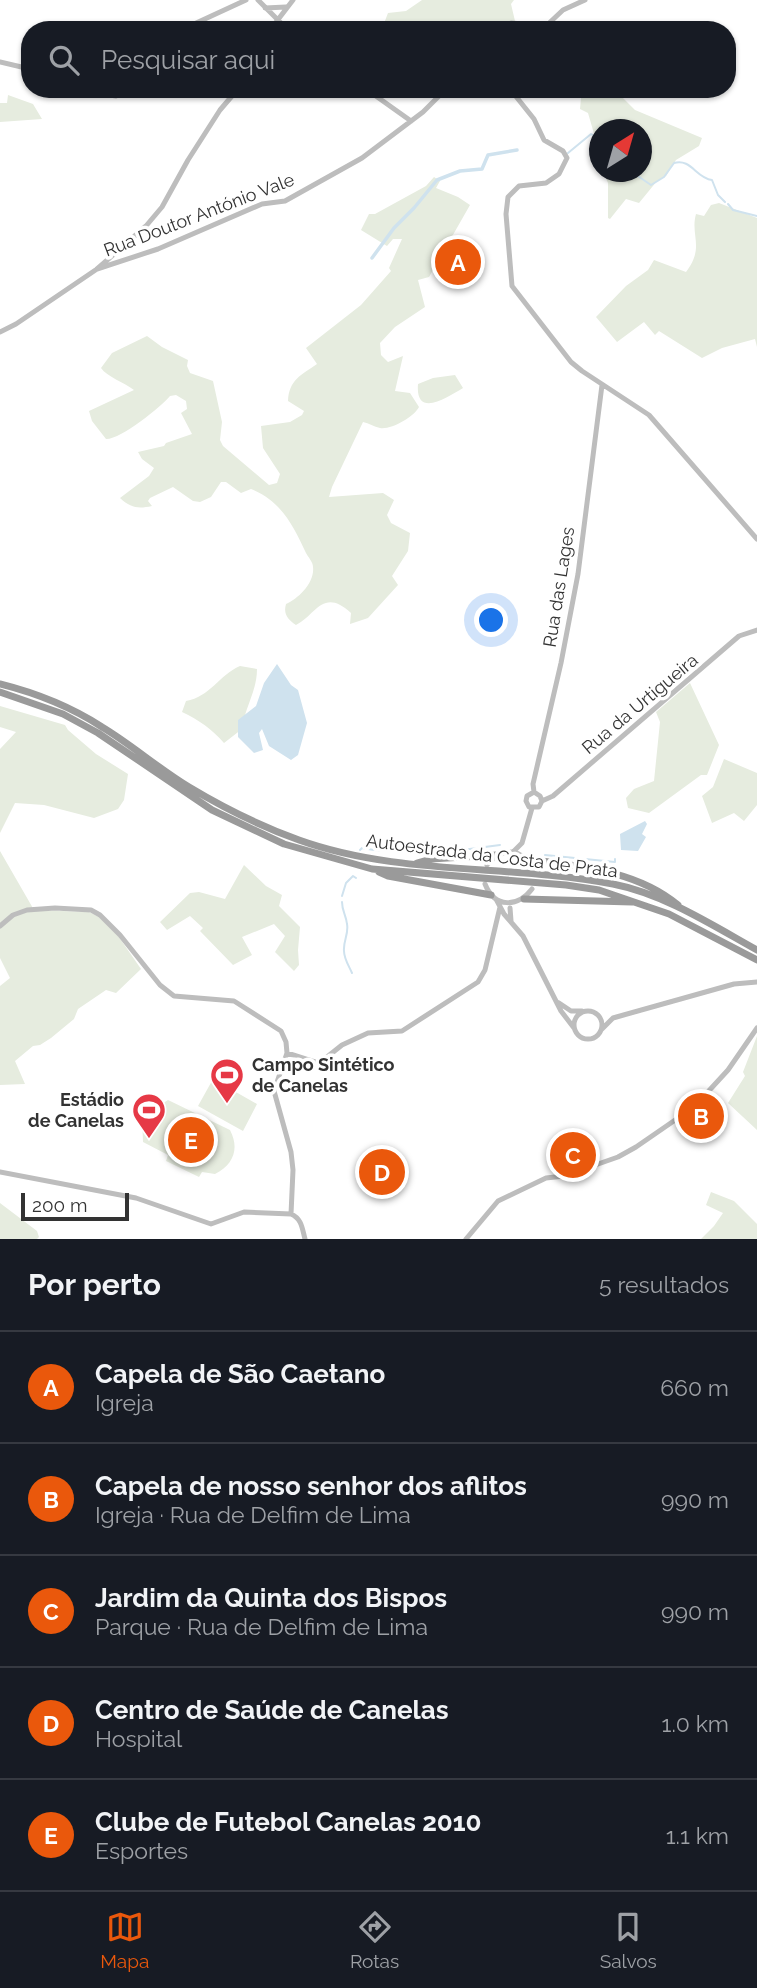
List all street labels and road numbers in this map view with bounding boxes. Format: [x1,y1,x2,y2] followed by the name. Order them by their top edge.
[101,168,297,261] street label: Rua Doutor António Vale
[539,525,578,649] street label: Rua das Lages
[578,649,702,758] street label: Rua da Urtigueira
[365,830,619,881] street label: Autoestrada da Costa de Prata

